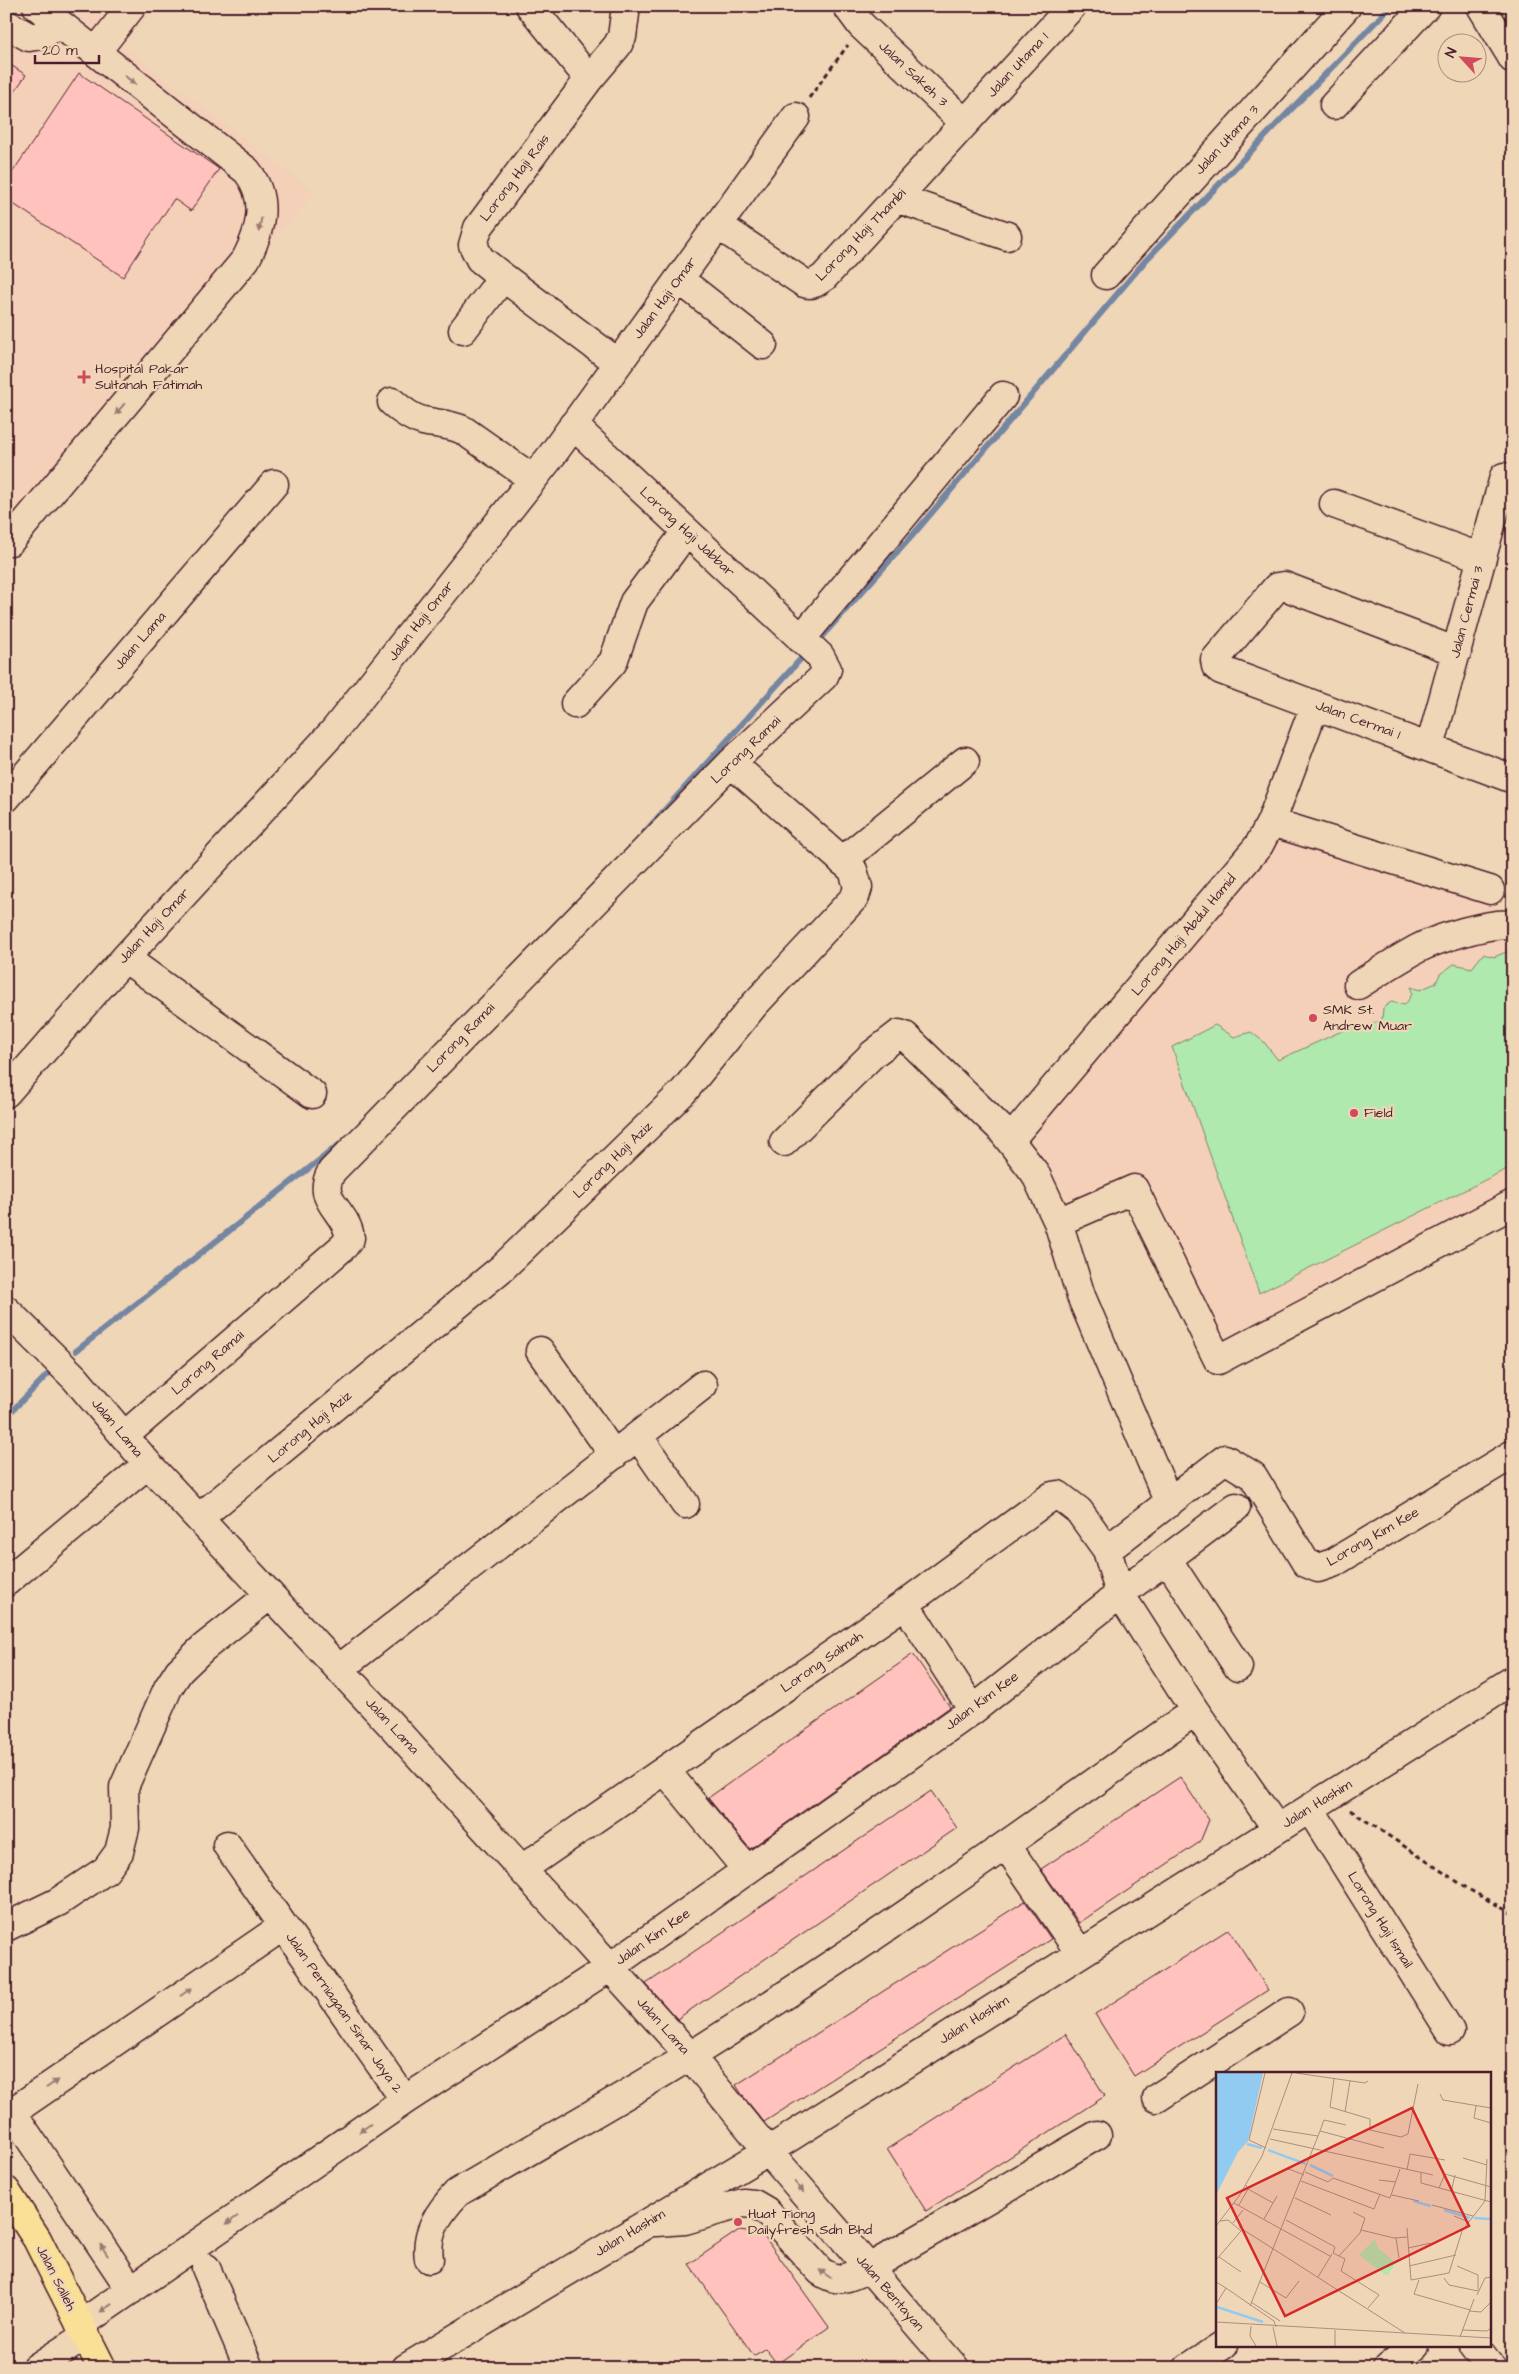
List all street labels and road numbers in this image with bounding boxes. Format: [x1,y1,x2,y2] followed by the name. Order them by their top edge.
[983,28,1054,102] street label: Jalan Utama 1
[874,37,952,111] street label: Jalan Sakeh 3
[1190,101,1264,179] street label: Jalan Utama 3
[475,130,555,226] street label: Lorong Haji Rais
[811,184,911,286] street label: Lorong Haji Thambi
[628,253,702,343] street label: Jalan Haji Omar
[635,482,739,582] street label: Lorong Haji Jabbar
[1445,564,1489,660] street label: Jalan Cermai 3
[383,576,459,666] street label: Jalan Haji Omar
[109,608,171,674] street label: Jalan Lama
[1313,695,1404,745] street label: Jalan Cermai 1
[707,711,785,789] street label: Lorong Ramai
[1127,870,1241,1000] street label: Lorong Haji Abdul Hamid
[113,883,195,968] street label: Jalan Haji Omar
[422,999,500,1077] street label: Lorong Ramai
[569,1117,657,1203] street label: Lorong Haji Aziz
[167,1326,249,1400] street label: Lorong Ramai
[264,1386,356,1468] street label: Lorong Haji Aziz
[86,1394,148,1462] street label: Jalan Lama
[1323,1502,1423,1572] street label: Lorong Kim Kee
[777,1626,867,1698] street label: Lorong Salmah
[941,1667,1023,1735] street label: Jalan Kim Kee
[360,1693,424,1759] street label: Jalan Lama
[1278,1775,1356,1833] street label: Jalan Hashim
[1342,1868,1418,1972] street label: Lorong Haji Ismail
[612,1904,695,1970] street label: Jalan Kim Kee
[281,1928,407,2098] street label: Jalan Perniagaan Sinar Jaya 2
[935,1991,1013,2049] street label: Jalan Hashim
[632,1993,694,2059] street label: Jalan Lama
[591,2204,669,2262] street label: Jalan Hashim
[31,2242,81,2314] street label: Jalan Salleh
[851,2250,929,2336] street label: Jalan Bentayan

